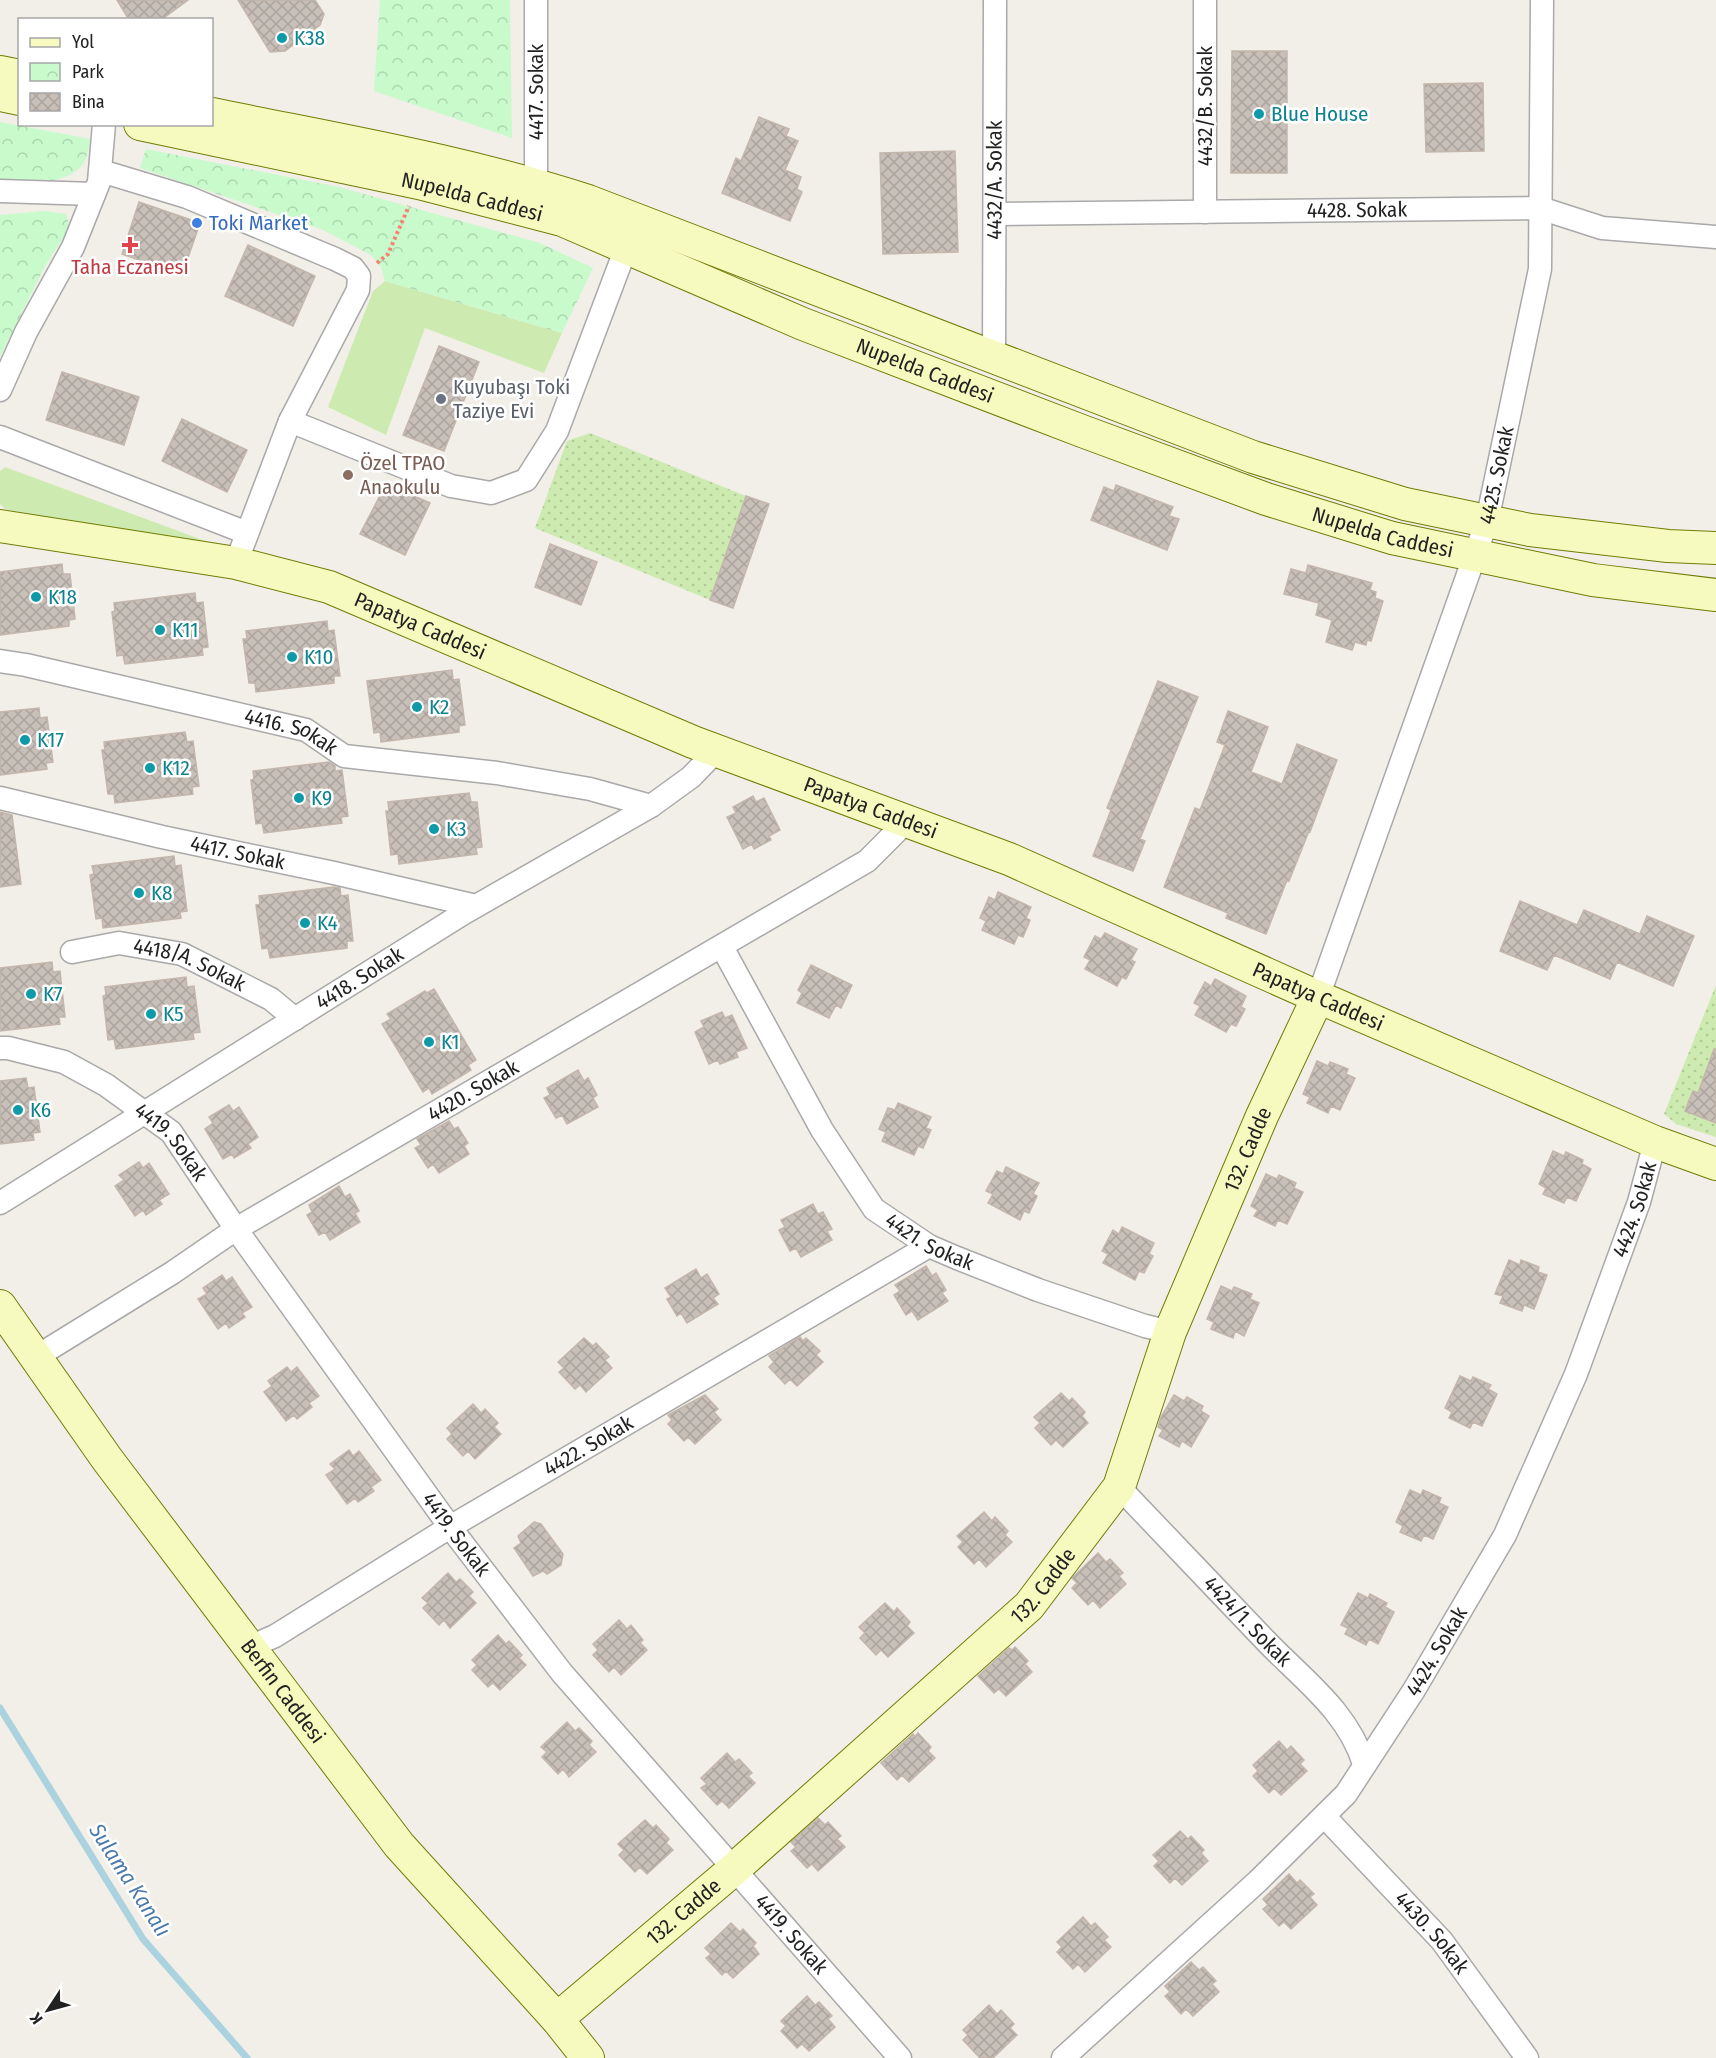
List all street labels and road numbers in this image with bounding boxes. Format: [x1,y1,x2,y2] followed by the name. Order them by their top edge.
[523,44,549,140] street label: 4417. Sokak
[1192,46,1218,166] street label: 4432/B. Sokak
[981,120,1008,240] street label: 4432/A. Sokak
[399,167,546,228] street label: Nupelda Caddesi
[1307,196,1407,224] street label: 4428. Sokak
[853,333,997,409] street label: Nupelda Caddesi
[1474,424,1520,526] street label: 4425. Sokak
[1309,501,1456,563] street label: Nupelda Caddesi
[350,586,490,665] street label: Papatya Caddesi
[242,703,343,761] street label: 4416. Sokak
[800,771,941,844] street label: Papatya Caddesi
[188,830,288,875] street label: 4417. Sokak
[131,933,250,997] street label: 4418/A. Sokak
[311,941,408,1015] street label: 4418. Sokak
[1249,956,1388,1037] street label: Papatya Caddesi
[423,1054,523,1127] street label: 4420. Sokak
[129,1097,213,1186] street label: 4419. Sokak
[1218,1103,1277,1196] street label: 132. Cadde
[1607,1158,1662,1261] street label: 4424. Sokak
[880,1207,978,1276] street label: 4421. Sokak
[539,1409,638,1482] street label: 4422. Sokak
[416,1487,496,1582] street label: 4419. Sokak
[1005,1543,1081,1629] street label: 132. Cadde
[1198,1571,1297,1672] street label: 4424/1. Sokak
[1400,1602,1473,1701] street label: 4424. Sokak
[235,1634,331,1749] street label: Berfin Caddesi
[641,1873,726,1951] street label: 132. Cadde
[1389,1886,1475,1979] street label: 4430. Sokak
[749,1889,834,1980] street label: 4419. Sokak

